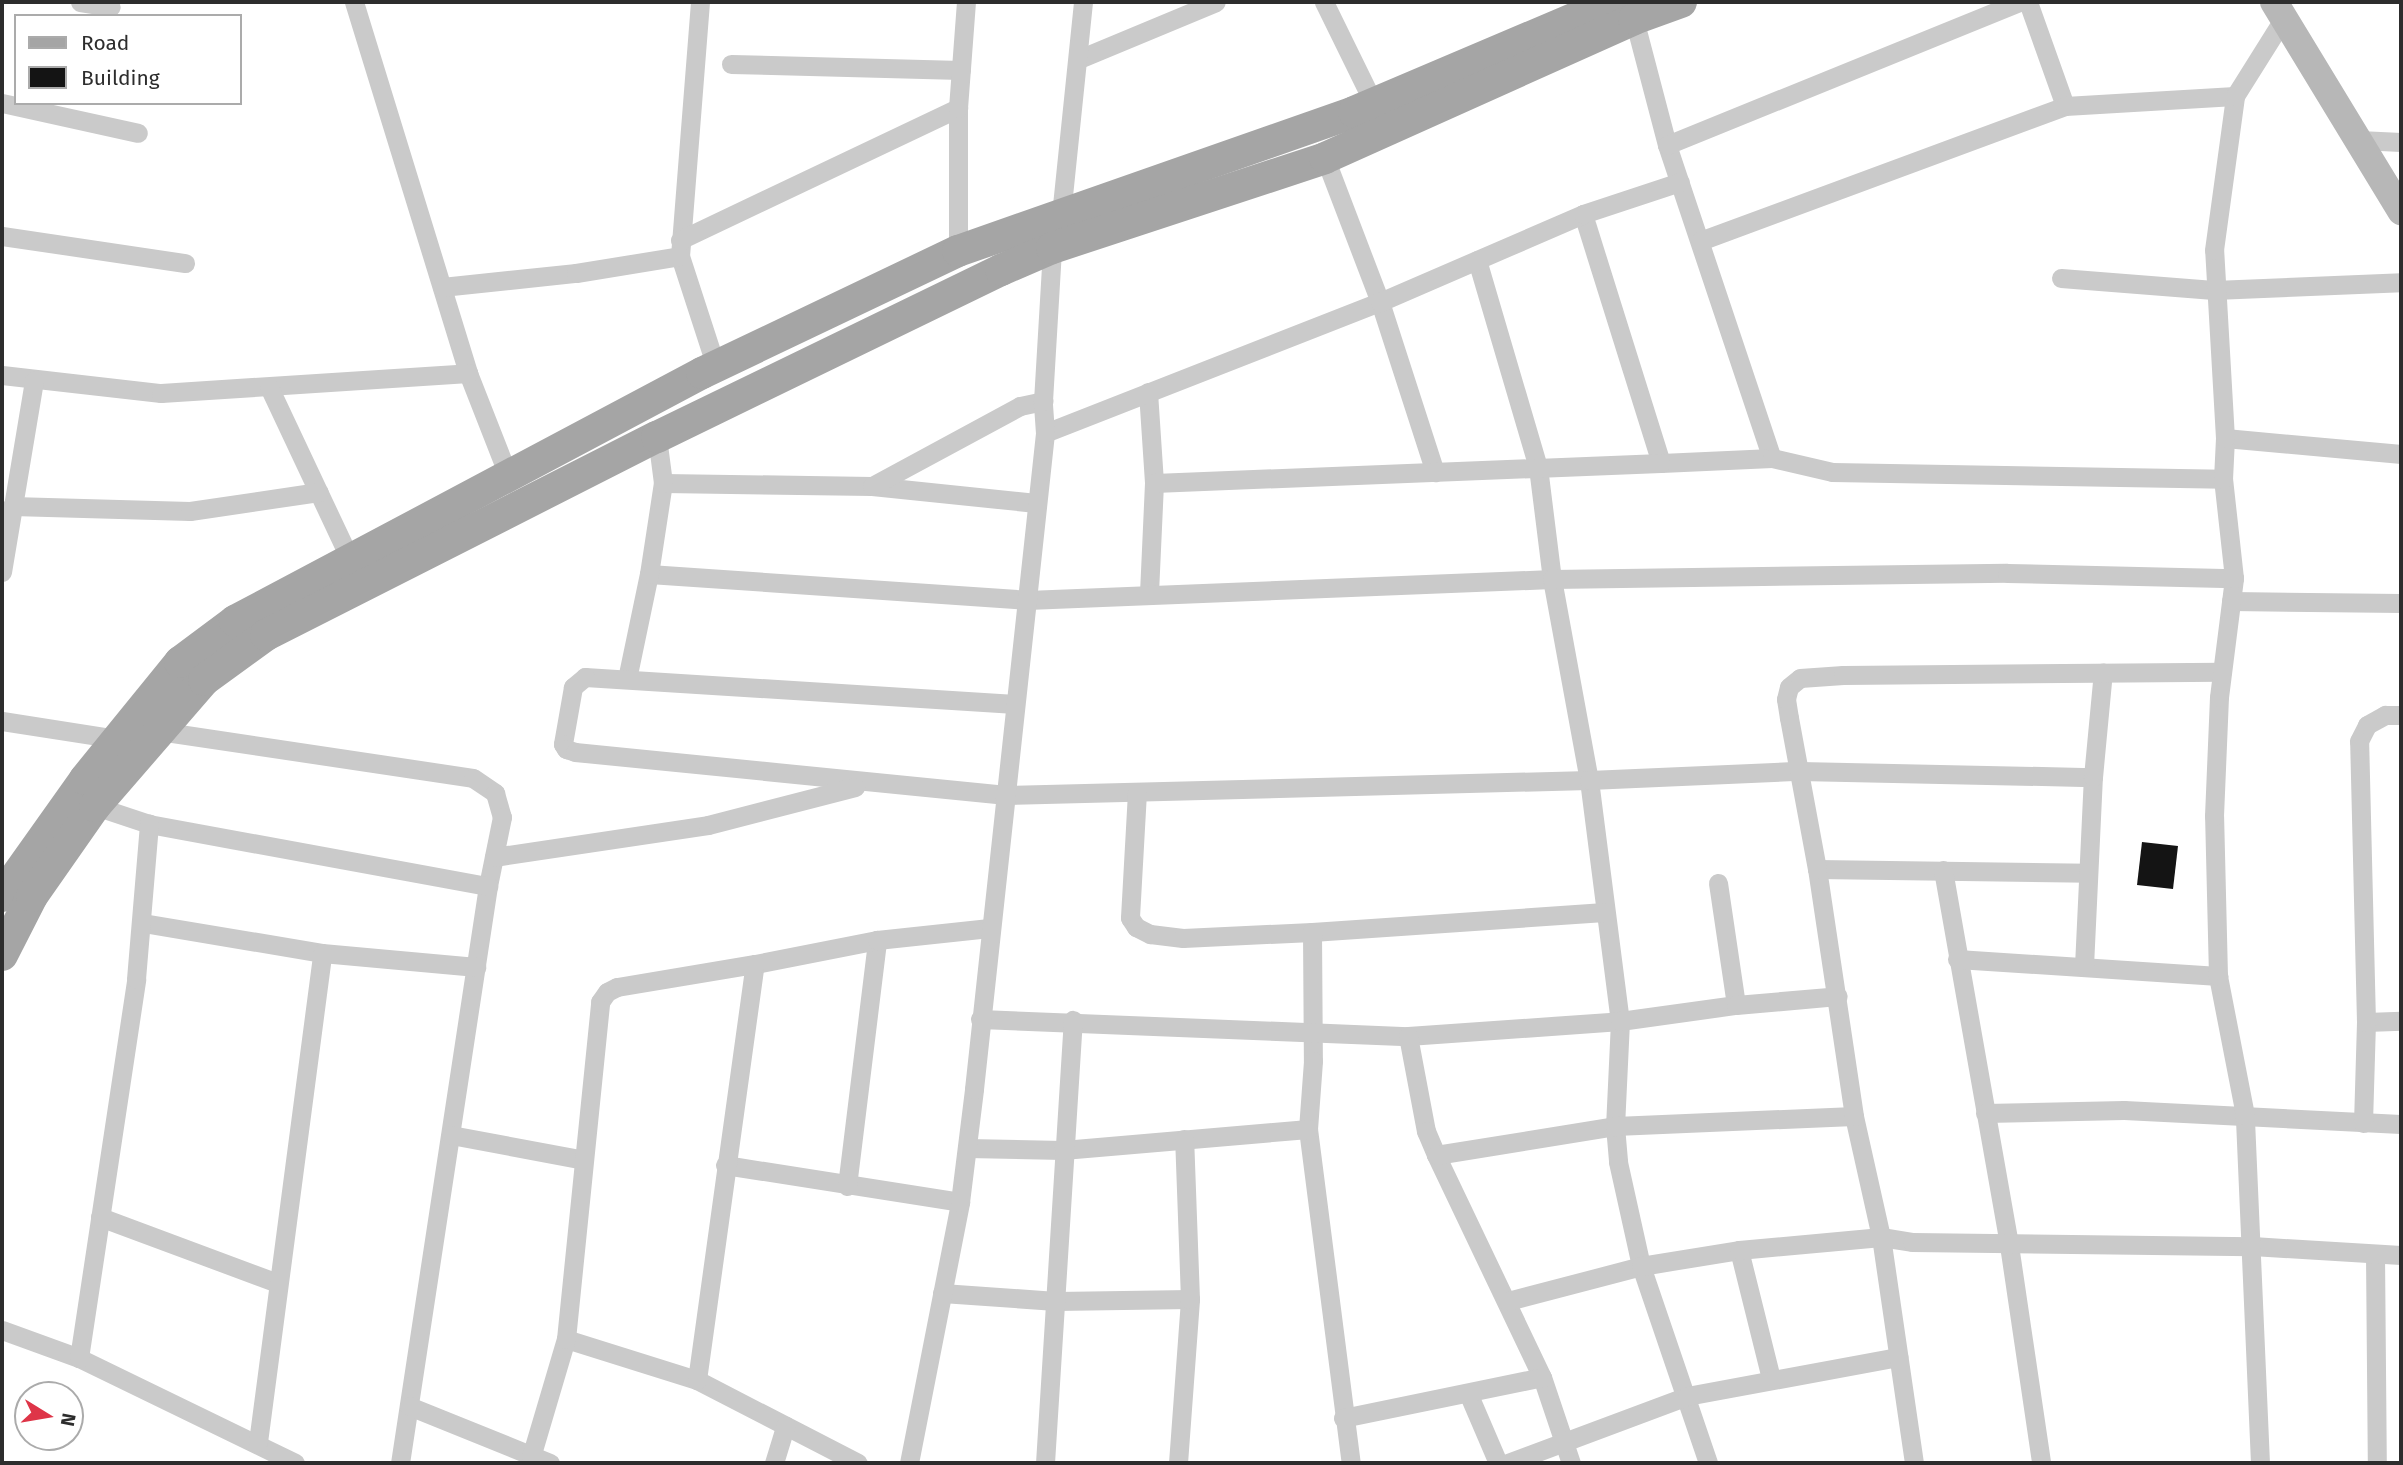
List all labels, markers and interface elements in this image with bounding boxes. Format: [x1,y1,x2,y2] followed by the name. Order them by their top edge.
[14,14,242,105] legend
[81,30,129,56] text: Road
[81,65,160,91] text: Building
[14,1381,84,1451] north arrow
[56,1411,81,1428] text: N

